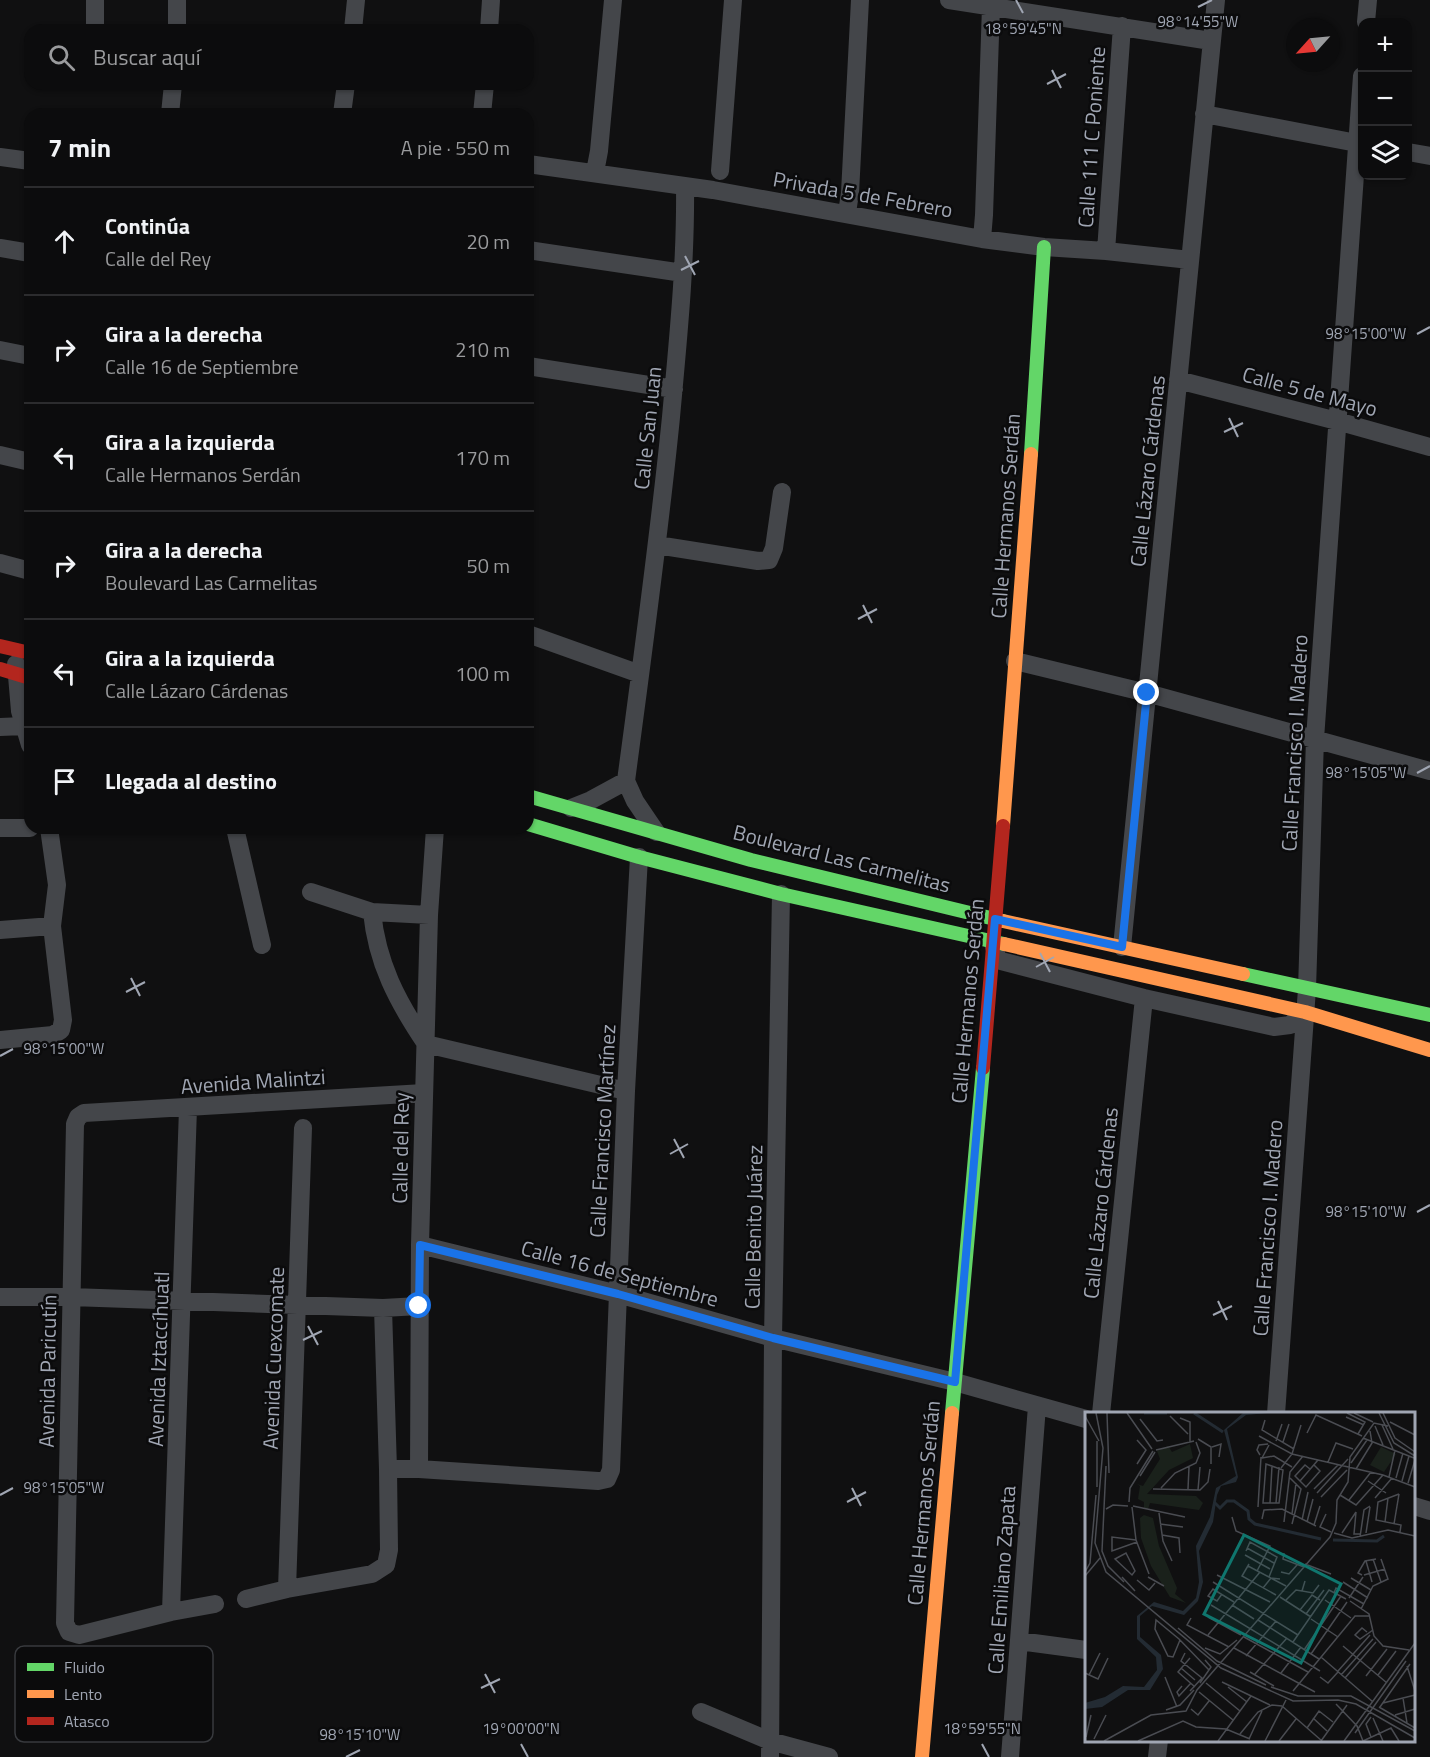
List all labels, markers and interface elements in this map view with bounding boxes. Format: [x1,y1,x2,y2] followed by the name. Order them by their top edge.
[1158,10,1238,33] text: 98°14'55"W
[984,17,1062,40] text: 18°59'45"N
[1286,18,1340,72] north arrow
[1358,18,1412,180] map controls
[1358,18,1412,72] button: +
[24,24,534,90] search box
[93,40,201,74] text: Buscar aquí
[45,41,78,74] icon: search
[1069,45,1113,229] street label: Calle 111 C Poniente
[1358,72,1412,126] button: −
[1358,126,1412,180] button: layers
[48,128,111,167] text: 7 min
[401,132,510,163] text: A pie · 550 m
[771,162,955,226] street label: Privada 5 de Febrero
[105,209,190,243] text: Continúa
[48,225,81,258] icon: ahead
[466,226,510,257] text: 20 m
[105,243,211,274] text: Calle del Rey
[105,317,262,351] text: Gira a la derecha
[1326,322,1406,345] text: 98°15'00"W
[48,333,81,366] icon: right
[455,334,510,365] text: 210 m
[105,351,299,382] text: Calle 16 de Septiembre
[1239,358,1381,424] street label: Calle 5 de Mayo
[625,365,669,491] street label: Calle San Juan
[1121,374,1173,568] street label: Calle Lázaro Cárdenas
[982,412,1028,620] street label: Calle Hermanos Serdán
[105,425,275,459] text: Gira a la izquierda
[48,441,81,474] icon: left
[455,442,510,473] text: 170 m
[105,459,301,490] text: Calle Hermanos Serdán
[105,533,262,567] text: Gira a la derecha
[48,549,81,582] icon: right
[466,550,510,581] text: 50 m
[105,567,317,598] text: Boulevard Las Carmelitas
[1272,634,1316,852] street label: Calle Francisco I. Madero
[105,641,275,675] text: Gira a la izquierda
[48,657,81,690] icon: left
[455,658,510,689] text: 100 m
[105,675,288,706] text: Calle Lázaro Cárdenas
[1133,679,1159,705] route end
[1326,761,1406,784] text: 98°15'05"W
[105,764,277,798] text: Llegada al destino
[48,765,81,798] icon: arrive
[730,815,954,901] street label: Boulevard Las Carmelitas
[942,897,992,1105] street label: Calle Hermanos Serdán
[580,1023,624,1239] street label: Calle Francisco Martínez
[24,1037,104,1060] text: 98°15'00"W
[179,1060,327,1102] street label: Avenida Malintzi
[383,1092,417,1204] street label: Calle del Rey
[1074,1106,1126,1300] street label: Calle Lázaro Cárdenas
[1243,1119,1291,1337] street label: Calle Francisco I. Madero
[736,1145,770,1309] street label: Calle Benito Juárez
[1326,1200,1406,1223] text: 98°15'10"W
[518,1231,722,1315] street label: Calle 16 de Septiembre
[254,1266,292,1450] street label: Avenida Cuexcomate
[139,1271,177,1447] street label: Avenida Iztaccíhuatl
[405,1292,431,1318] route start
[30,1294,64,1448] street label: Avenida Paricutín
[898,1399,948,1607] street label: Calle Hermanos Serdán
[1085,1412,1415,1742] inset map
[24,1476,104,1499] text: 98°15'05"W
[978,1484,1024,1675] street label: Calle Emiliano Zapata
[15,1646,213,1742] legend
[64,1655,105,1679] text: Fluido
[64,1682,102,1706] text: Lento
[64,1709,110,1733] text: Atasco
[482,1717,560,1740] text: 19°00'00"N
[943,1717,1021,1740] text: 18°59'55"N
[320,1723,400,1746] text: 98°15'10"W

